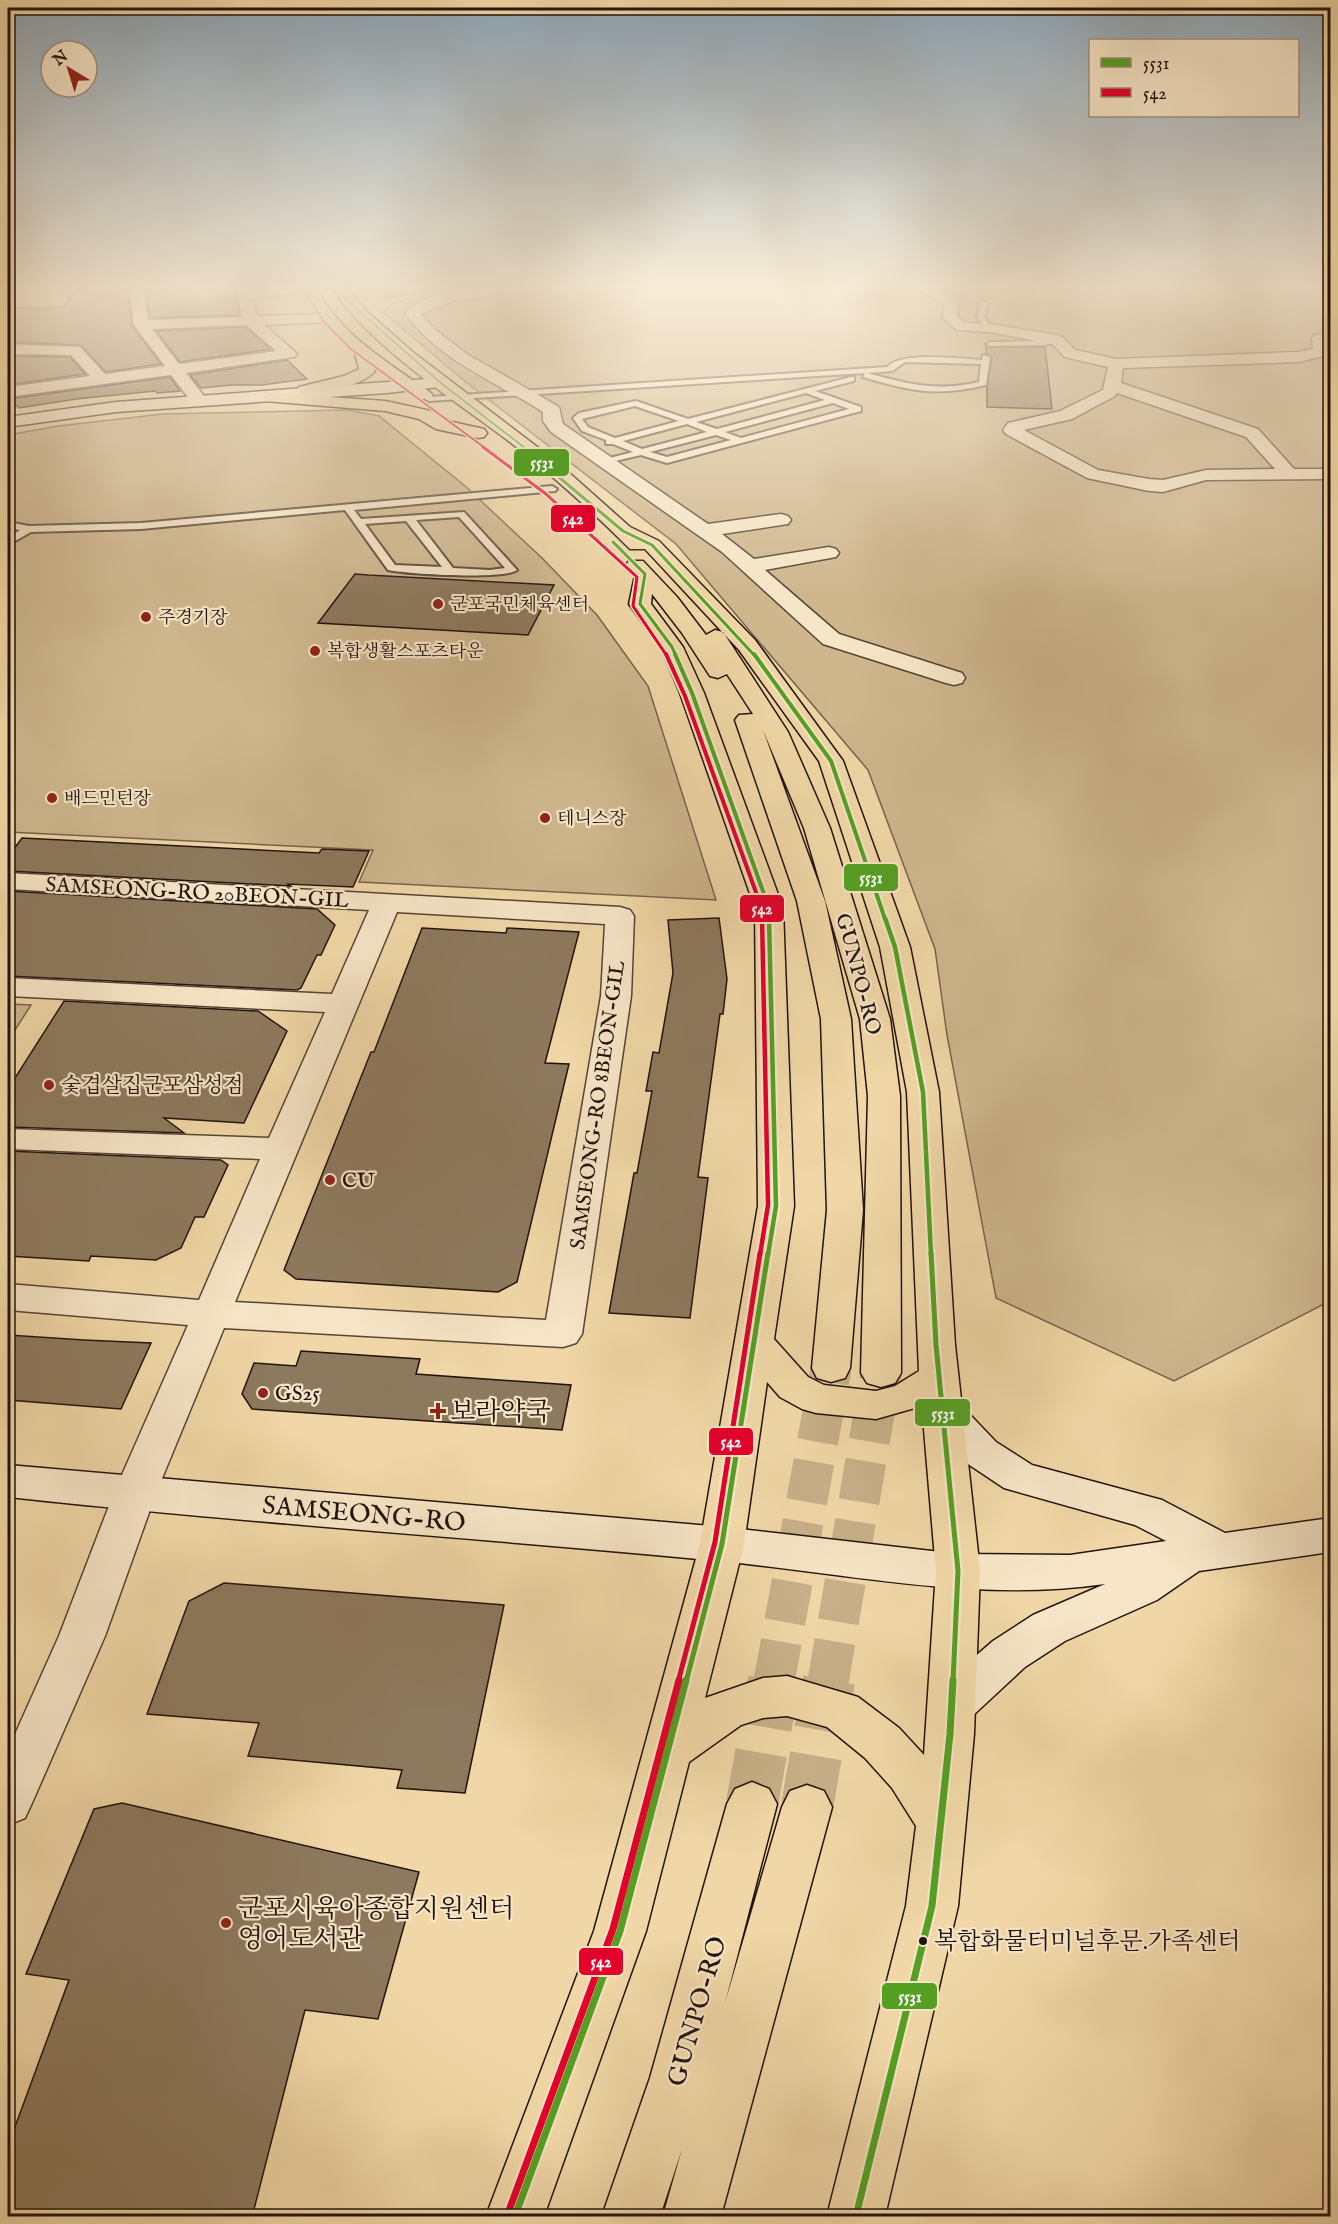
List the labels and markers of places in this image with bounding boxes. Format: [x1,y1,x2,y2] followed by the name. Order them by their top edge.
[450,594,589,617] place label: 군포국민체육센터
[431,597,445,611] marker: 군포국민체육센터
[158,607,228,630] place label: 주경기장
[139,610,153,624] marker: 주경기장
[327,641,484,664] place label: 복합생활스포츠타운
[308,644,322,658] marker: 복합생활스포츠타운
[64,788,152,811] place label: 배드민턴장
[45,791,59,805] marker: 배드민턴장
[557,808,627,831] place label: 테니스장
[538,811,552,825] marker: 테니스장
[61,1073,244,1100] place label: 숯겹살집군포삼성점
[42,1078,56,1092] marker: 숯겹살집군포삼성점
[342,1168,375,1195] place label: CU
[323,1173,337,1187] marker: CU
[275,1381,320,1408] place label: GS25
[256,1386,270,1400] marker: GS25
[450,1396,550,1429] place label: 보라약국
[431,1404,445,1418] marker: 보라약국
[238,1893,514,1956] place label: 군포시육아종합지원센터 영어도서관
[219,1916,233,1930] marker: 군포시육아종합지원센터 영어도서관
[934,1927,1241,1958] place label: 복합화물터미널후문.가족센터
[917,1935,929,1947] marker: 복합화물터미널후문.가족센터

